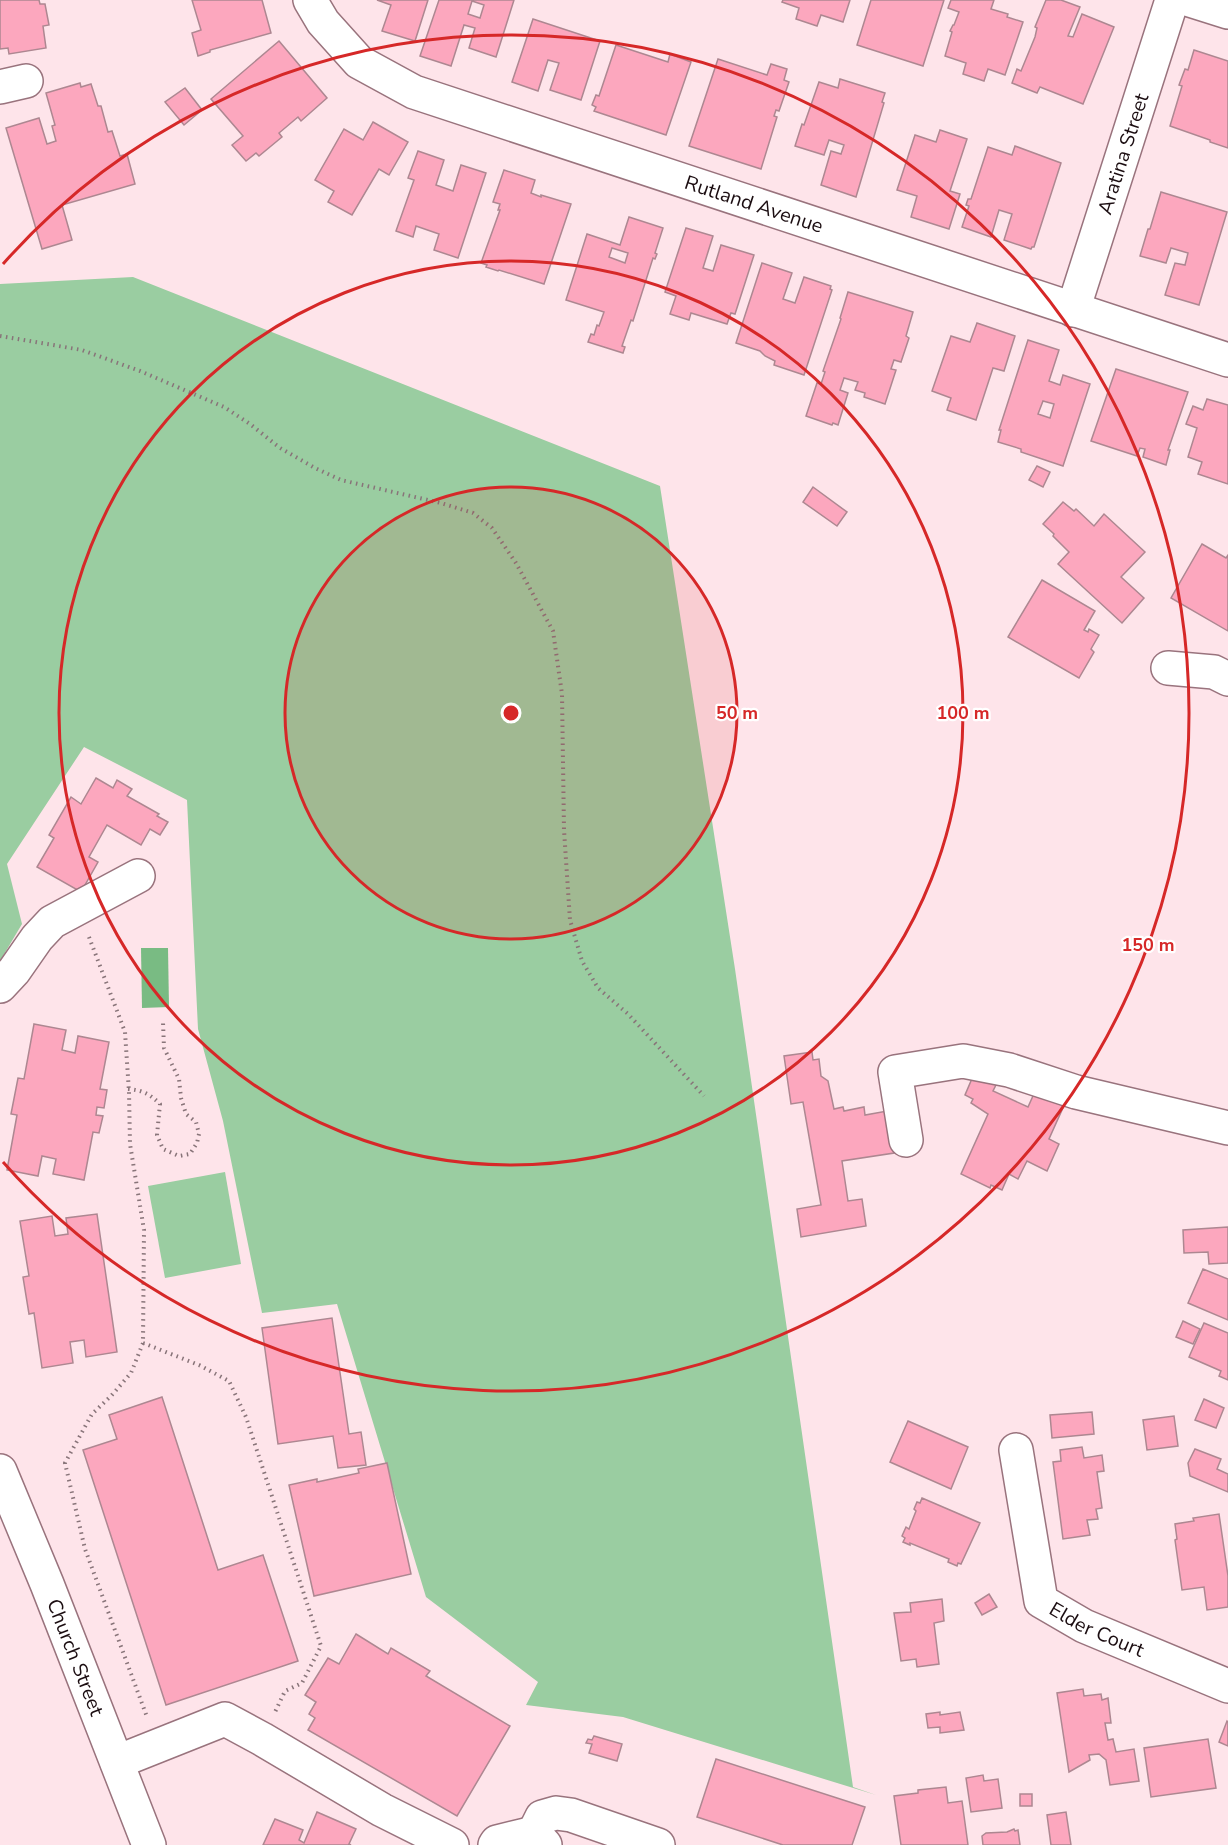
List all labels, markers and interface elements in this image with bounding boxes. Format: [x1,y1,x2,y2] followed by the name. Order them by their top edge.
[1091,89,1156,218] street label: Aratina Street
[681,169,827,240] street label: Rutland Avenue
[716,701,758,725] text: 50 m
[936,701,990,725] text: 100 m
[501,703,521,723] centre of rings
[1121,933,1175,957] text: 150 m
[40,1595,111,1721] street label: Church Street
[1044,1596,1149,1664] street label: Elder Court

